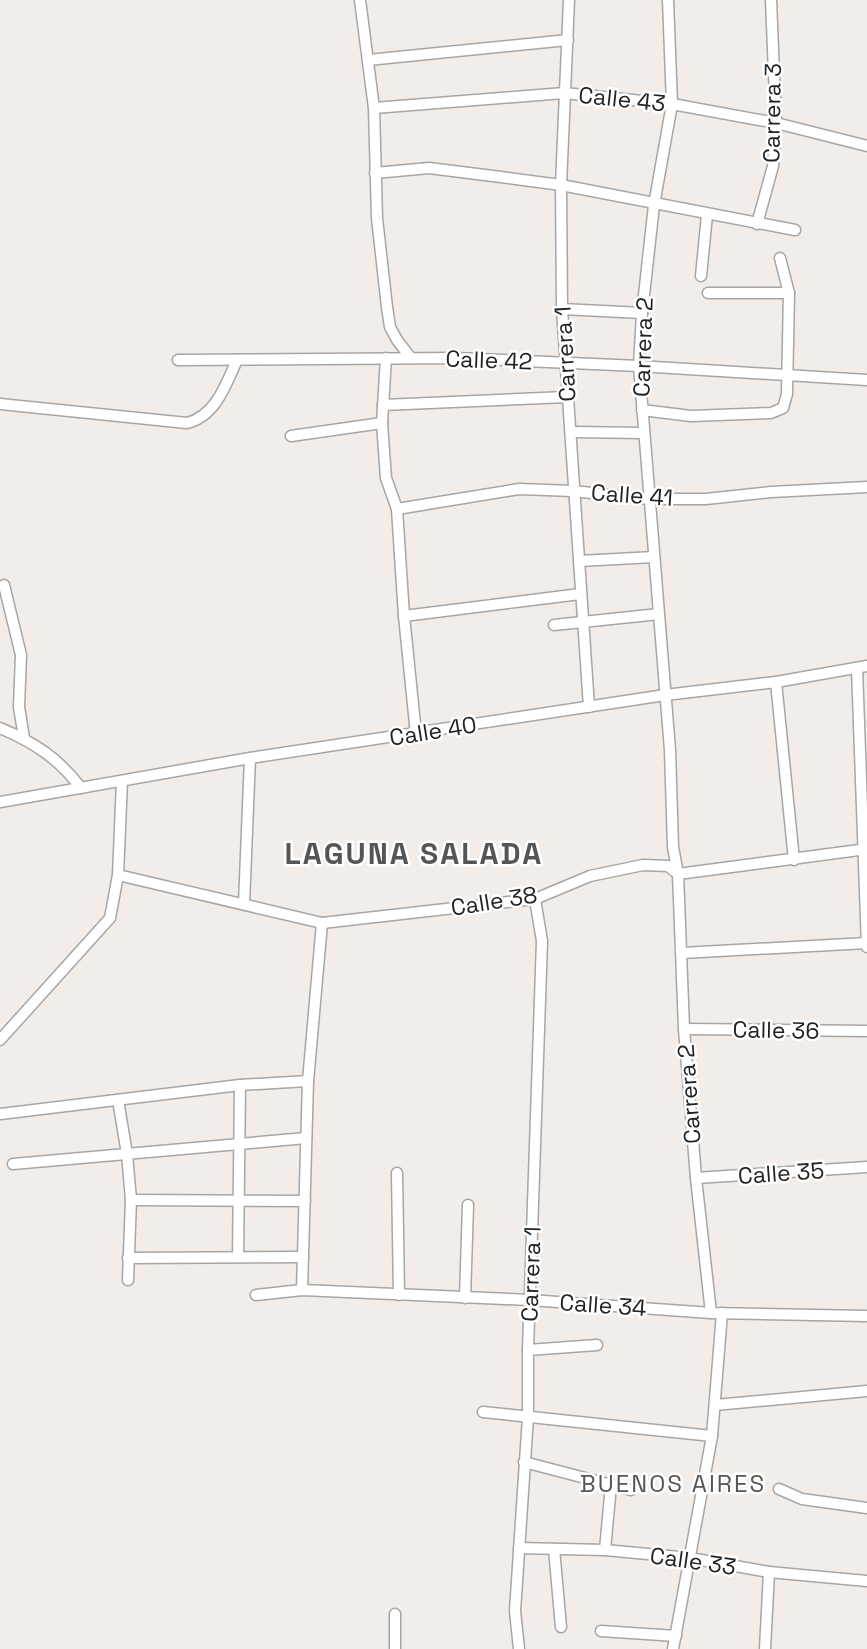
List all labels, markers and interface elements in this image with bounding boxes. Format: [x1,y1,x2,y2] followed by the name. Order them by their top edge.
[756,63,788,163] street label: Carrera 3
[577,80,667,118] street label: Calle 43
[626,297,660,397] street label: Carrera 2
[548,305,582,403] street label: Carrera 1
[445,343,533,377] street label: Calle 42
[590,477,674,513] street label: Calle 41
[387,709,479,753] street label: Calle 40
[285,834,543,873] district label: LAGUNA SALADA
[449,879,539,923] street label: Calle 38
[732,1014,820,1046] street label: Calle 36
[671,1043,707,1145] street label: Carrera 2
[737,1155,825,1191] street label: Calle 35
[514,1226,548,1322] street label: Carrera 1
[559,1287,647,1323] street label: Calle 34
[580,1468,766,1499] district label: BUENOS AIRES
[648,1540,738,1582] street label: Calle 33

